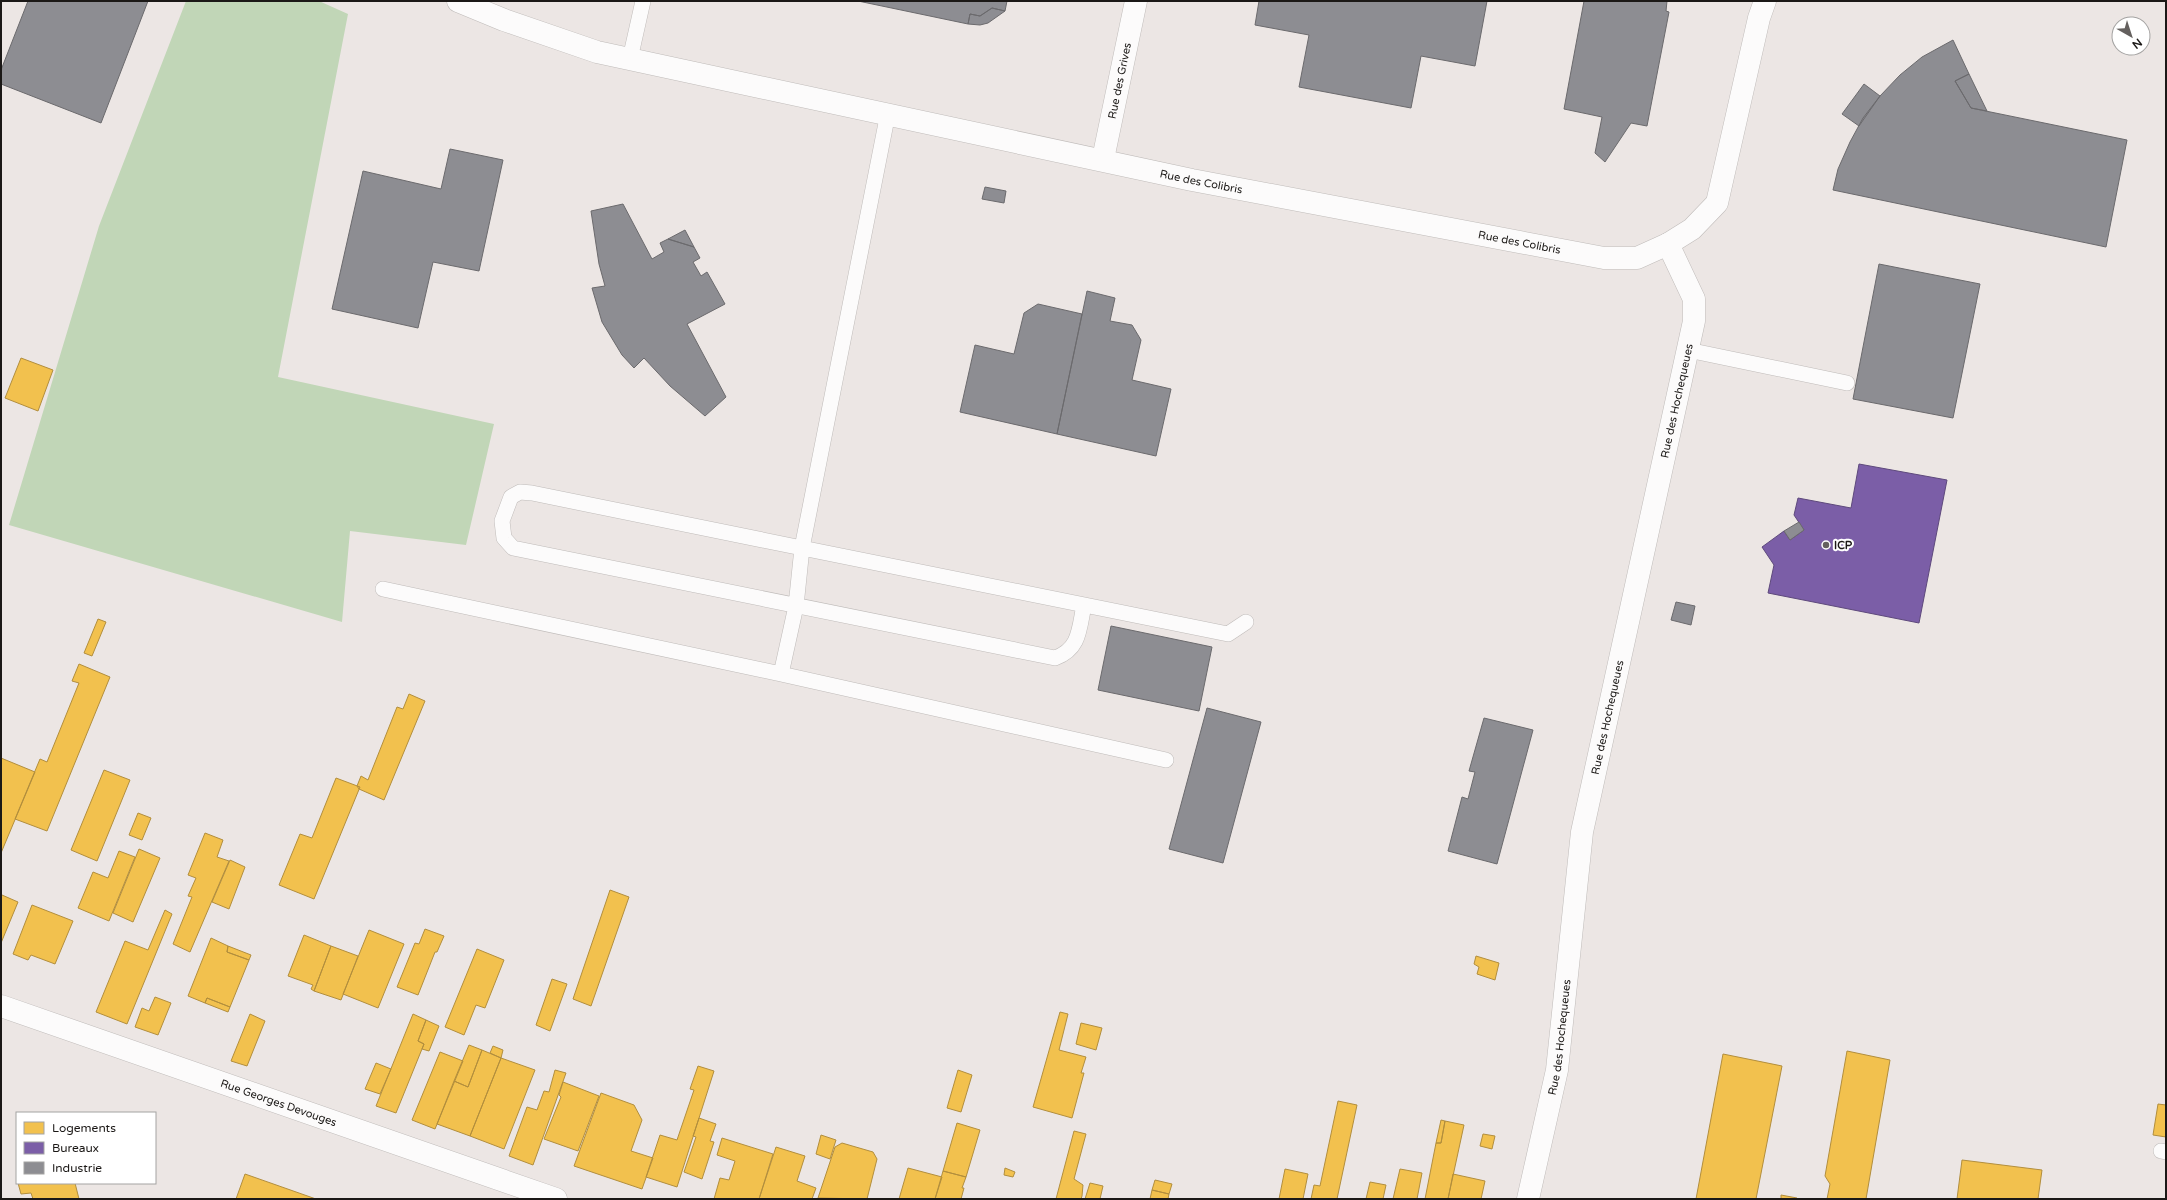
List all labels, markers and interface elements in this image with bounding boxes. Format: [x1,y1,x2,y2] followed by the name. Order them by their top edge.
[2111,16,2151,56] north arrow
[2129,36,2145,51] text: N
[1106,41,1134,120] street label: Rue des Grives
[1159,167,1243,196] street label: Rue des Colibris
[1477,228,1562,257] street label: Rue des Colibris
[1658,342,1696,459] street label: Rue des Hochequeues
[1834,539,1853,552] place label: ICP
[1821,540,1831,550] marker: ICP
[1589,659,1626,776] street label: Rue des Hochequeues
[1546,979,1573,1097] street label: Rue des Hochequeues
[219,1077,338,1129] street label: Rue Georges Devouges
[16,1112,156,1184] legend
[52,1121,116,1135] text: Logements
[52,1141,99,1155] text: Bureaux
[52,1161,102,1175] text: Industrie

